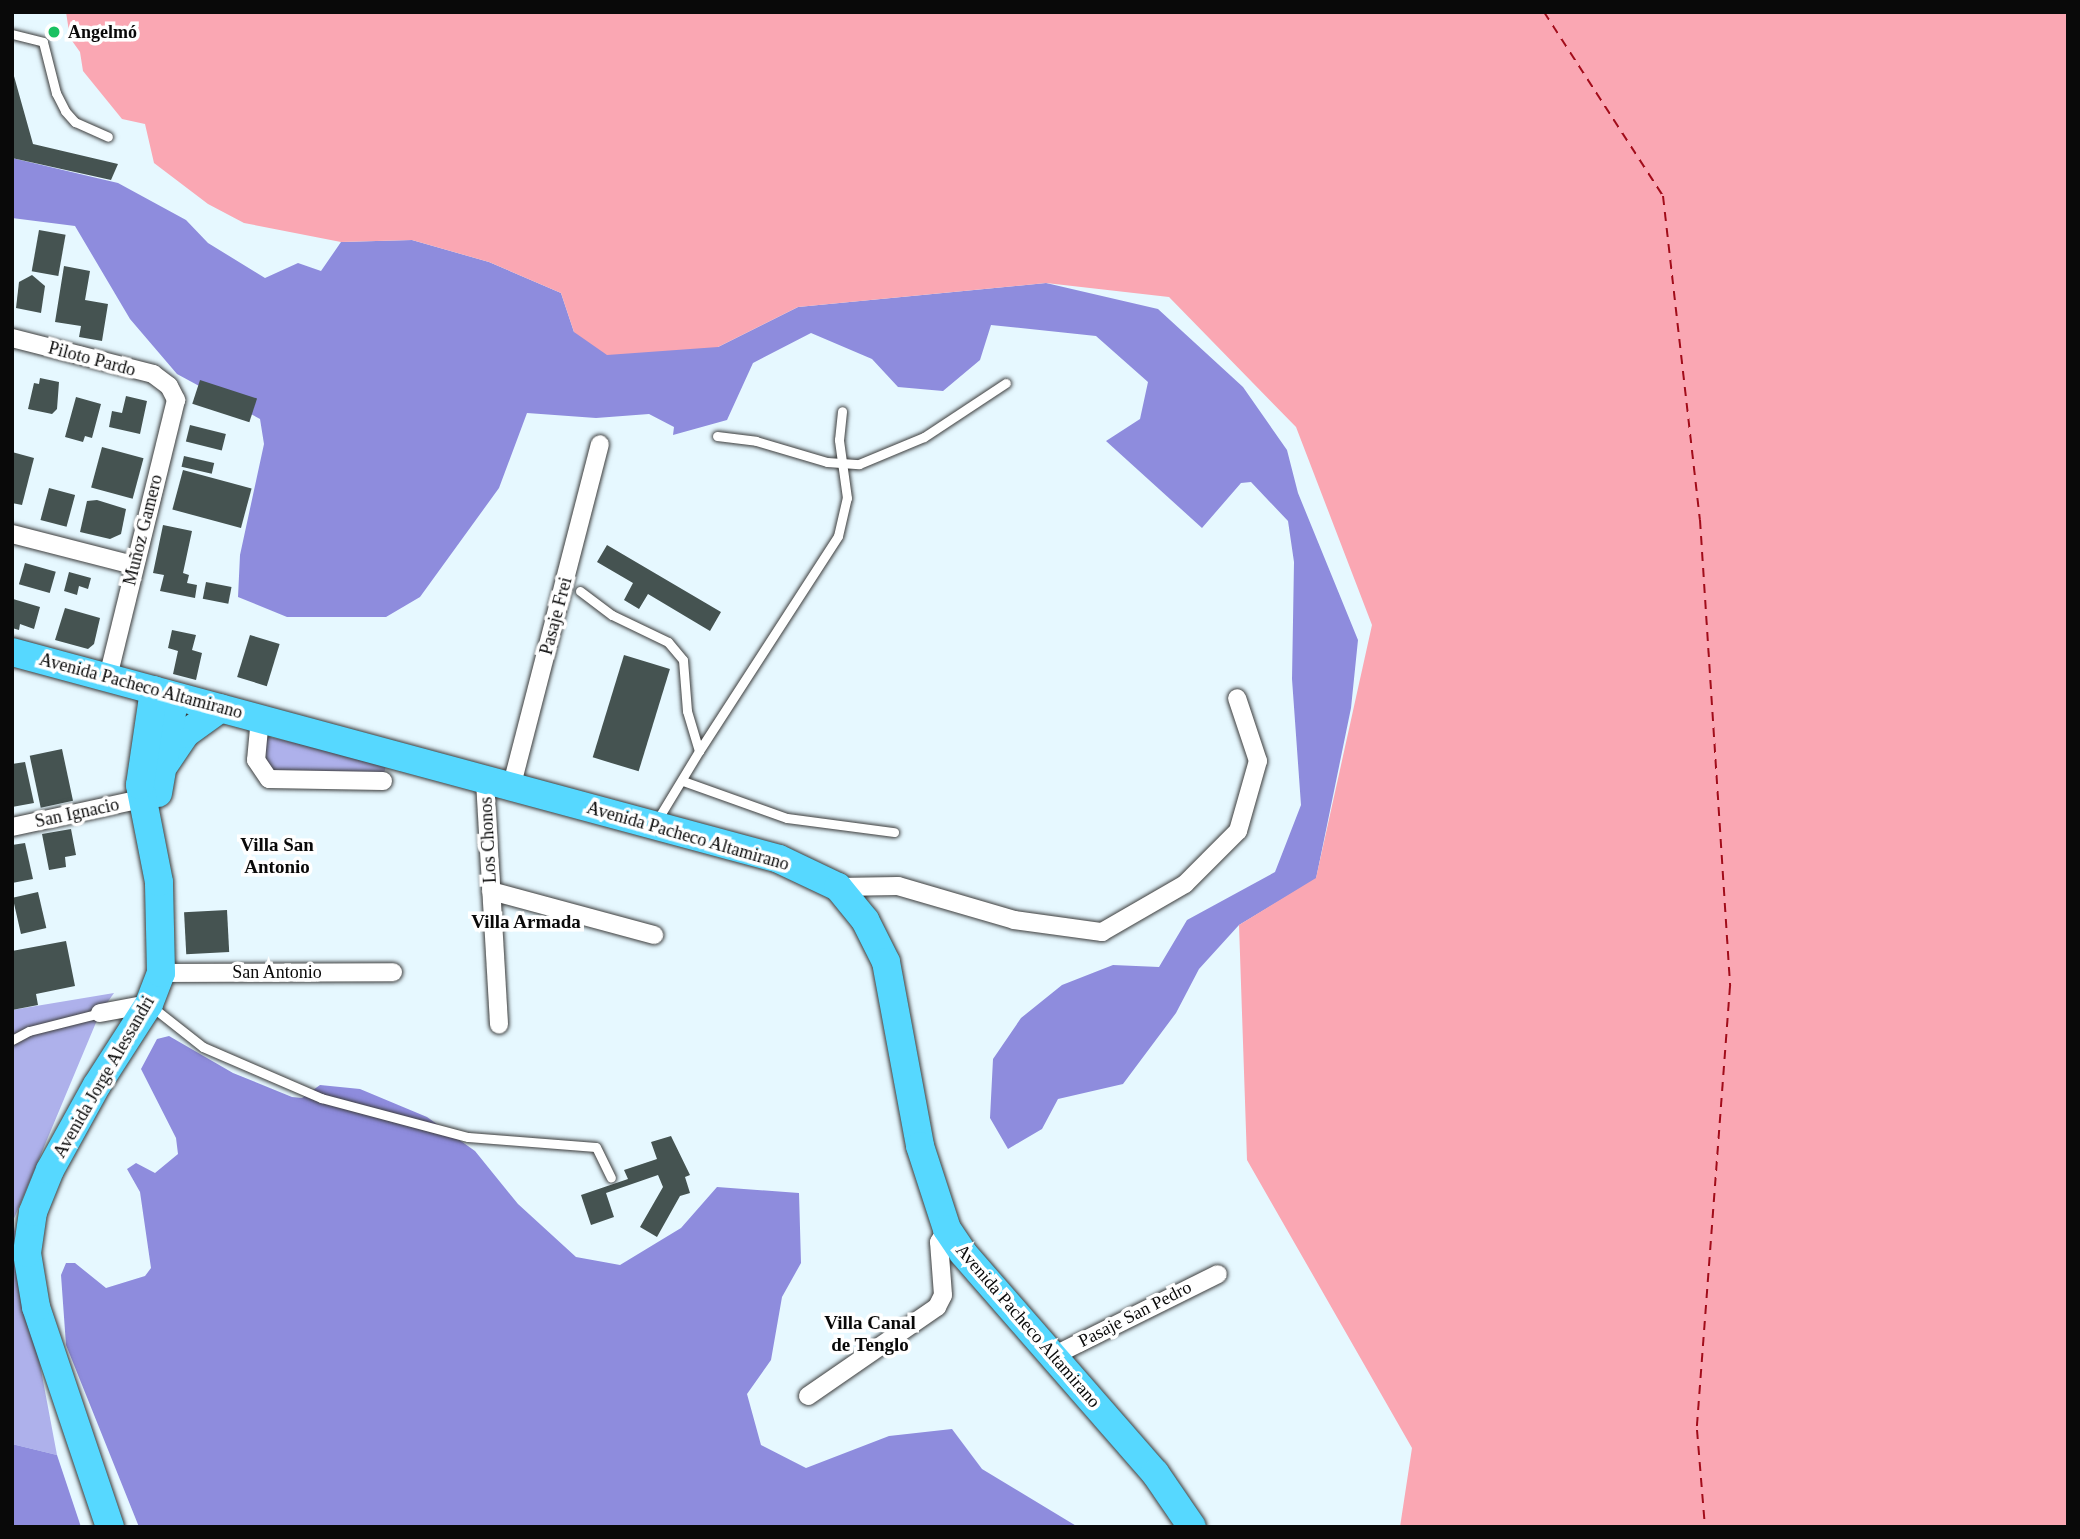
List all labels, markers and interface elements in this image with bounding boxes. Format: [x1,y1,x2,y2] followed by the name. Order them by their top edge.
[68,21,137,43] place label: Angelmó
[46,24,62,40] marker: Angelmó
[46,337,138,381] street label: Piloto Pardo
[119,472,167,588] street label: Muñoz Gamero
[535,575,577,657] street label: Pasaje Frei
[36,648,246,724] street label: Avenida Pacheco Altamirano
[33,794,121,832] street label: San Ignacio
[475,796,501,884] street label: Los Chonos
[584,797,792,875] street label: Avenida Pacheco Altamirano
[240,834,314,878] district label: Villa San Antonio
[471,911,581,933] district label: Villa Armada
[232,961,322,983] street label: San Antonio
[49,992,159,1162] street label: Avenida Jorge Alessandri
[951,1239,1105,1413] street label: Avenida Pacheco Altamirano
[1075,1276,1195,1352] street label: Pasaje San Pedro
[824,1312,916,1356] district label: Villa Canal de Tenglo

